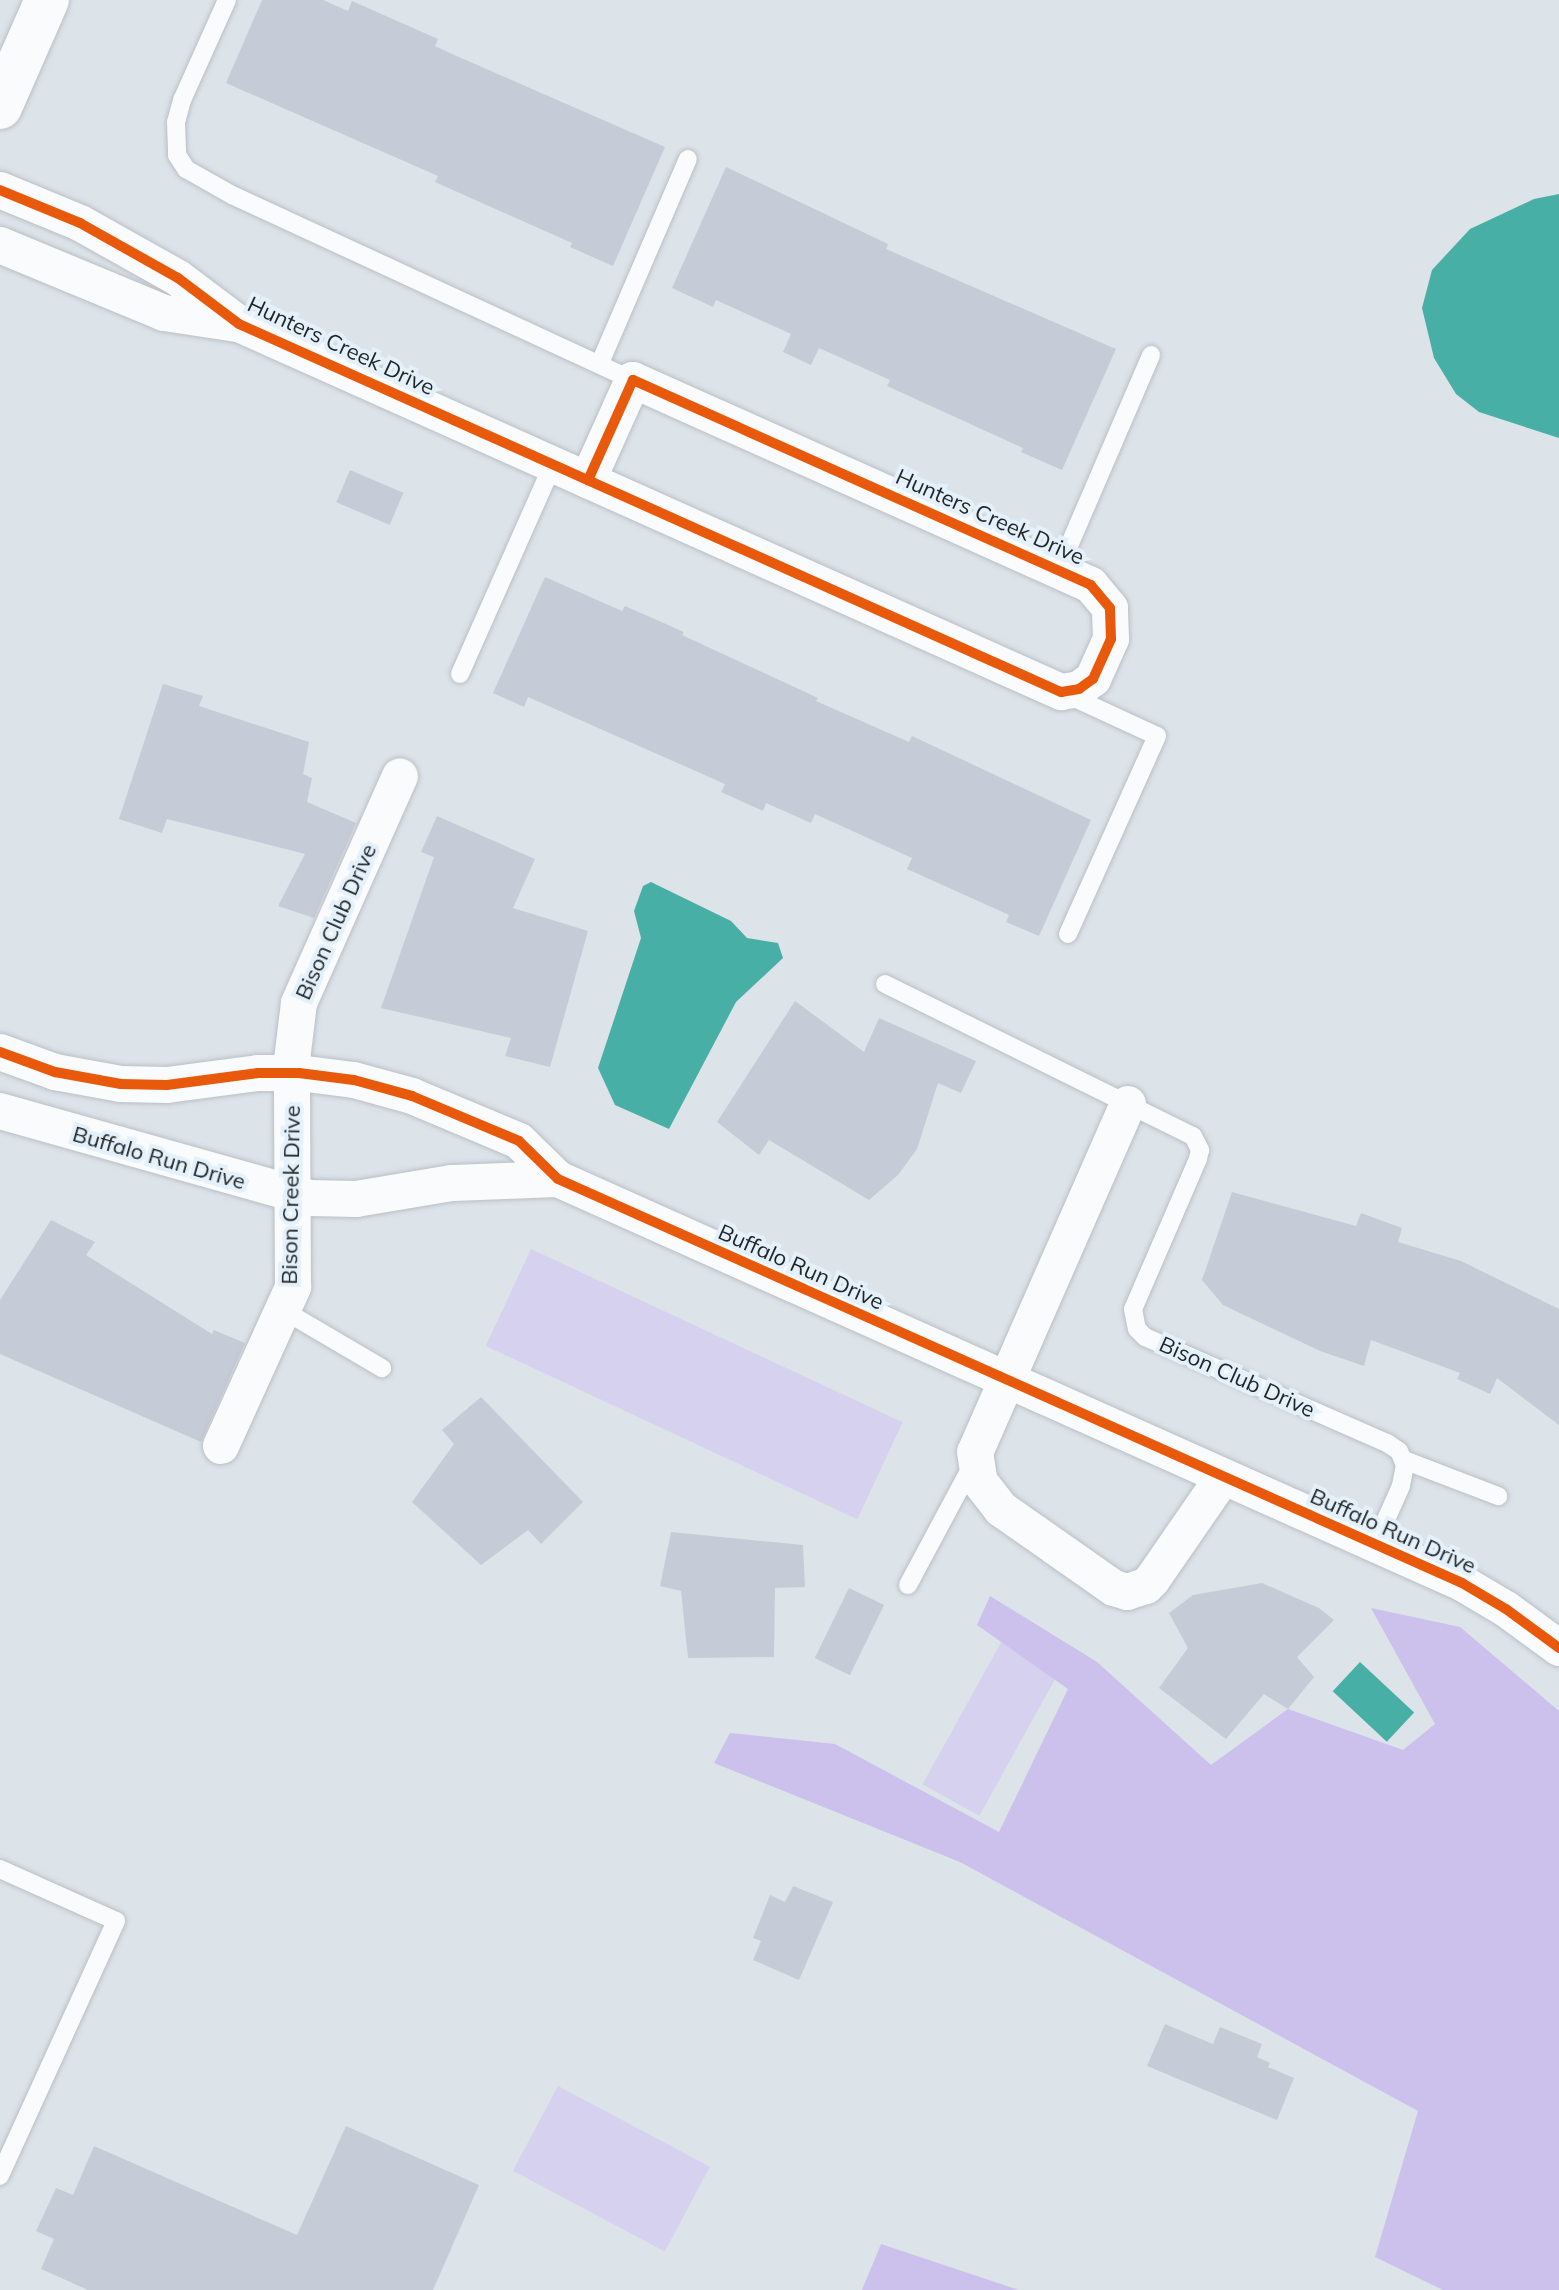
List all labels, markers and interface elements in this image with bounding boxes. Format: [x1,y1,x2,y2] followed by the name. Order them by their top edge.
[243,291,439,401] street label: Hunters Creek Drive
[892,464,1088,570] street label: Hunters Creek Drive
[290,840,382,1004] street label: Bison Club Drive
[276,1105,306,1285] street label: Bison Creek Drive
[70,1121,248,1195] street label: Buffalo Run Drive
[714,1219,888,1315] street label: Buffalo Run Drive
[1155,1331,1319,1423] street label: Bison Club Drive
[1306,1483,1480,1579] street label: Buffalo Run Drive

